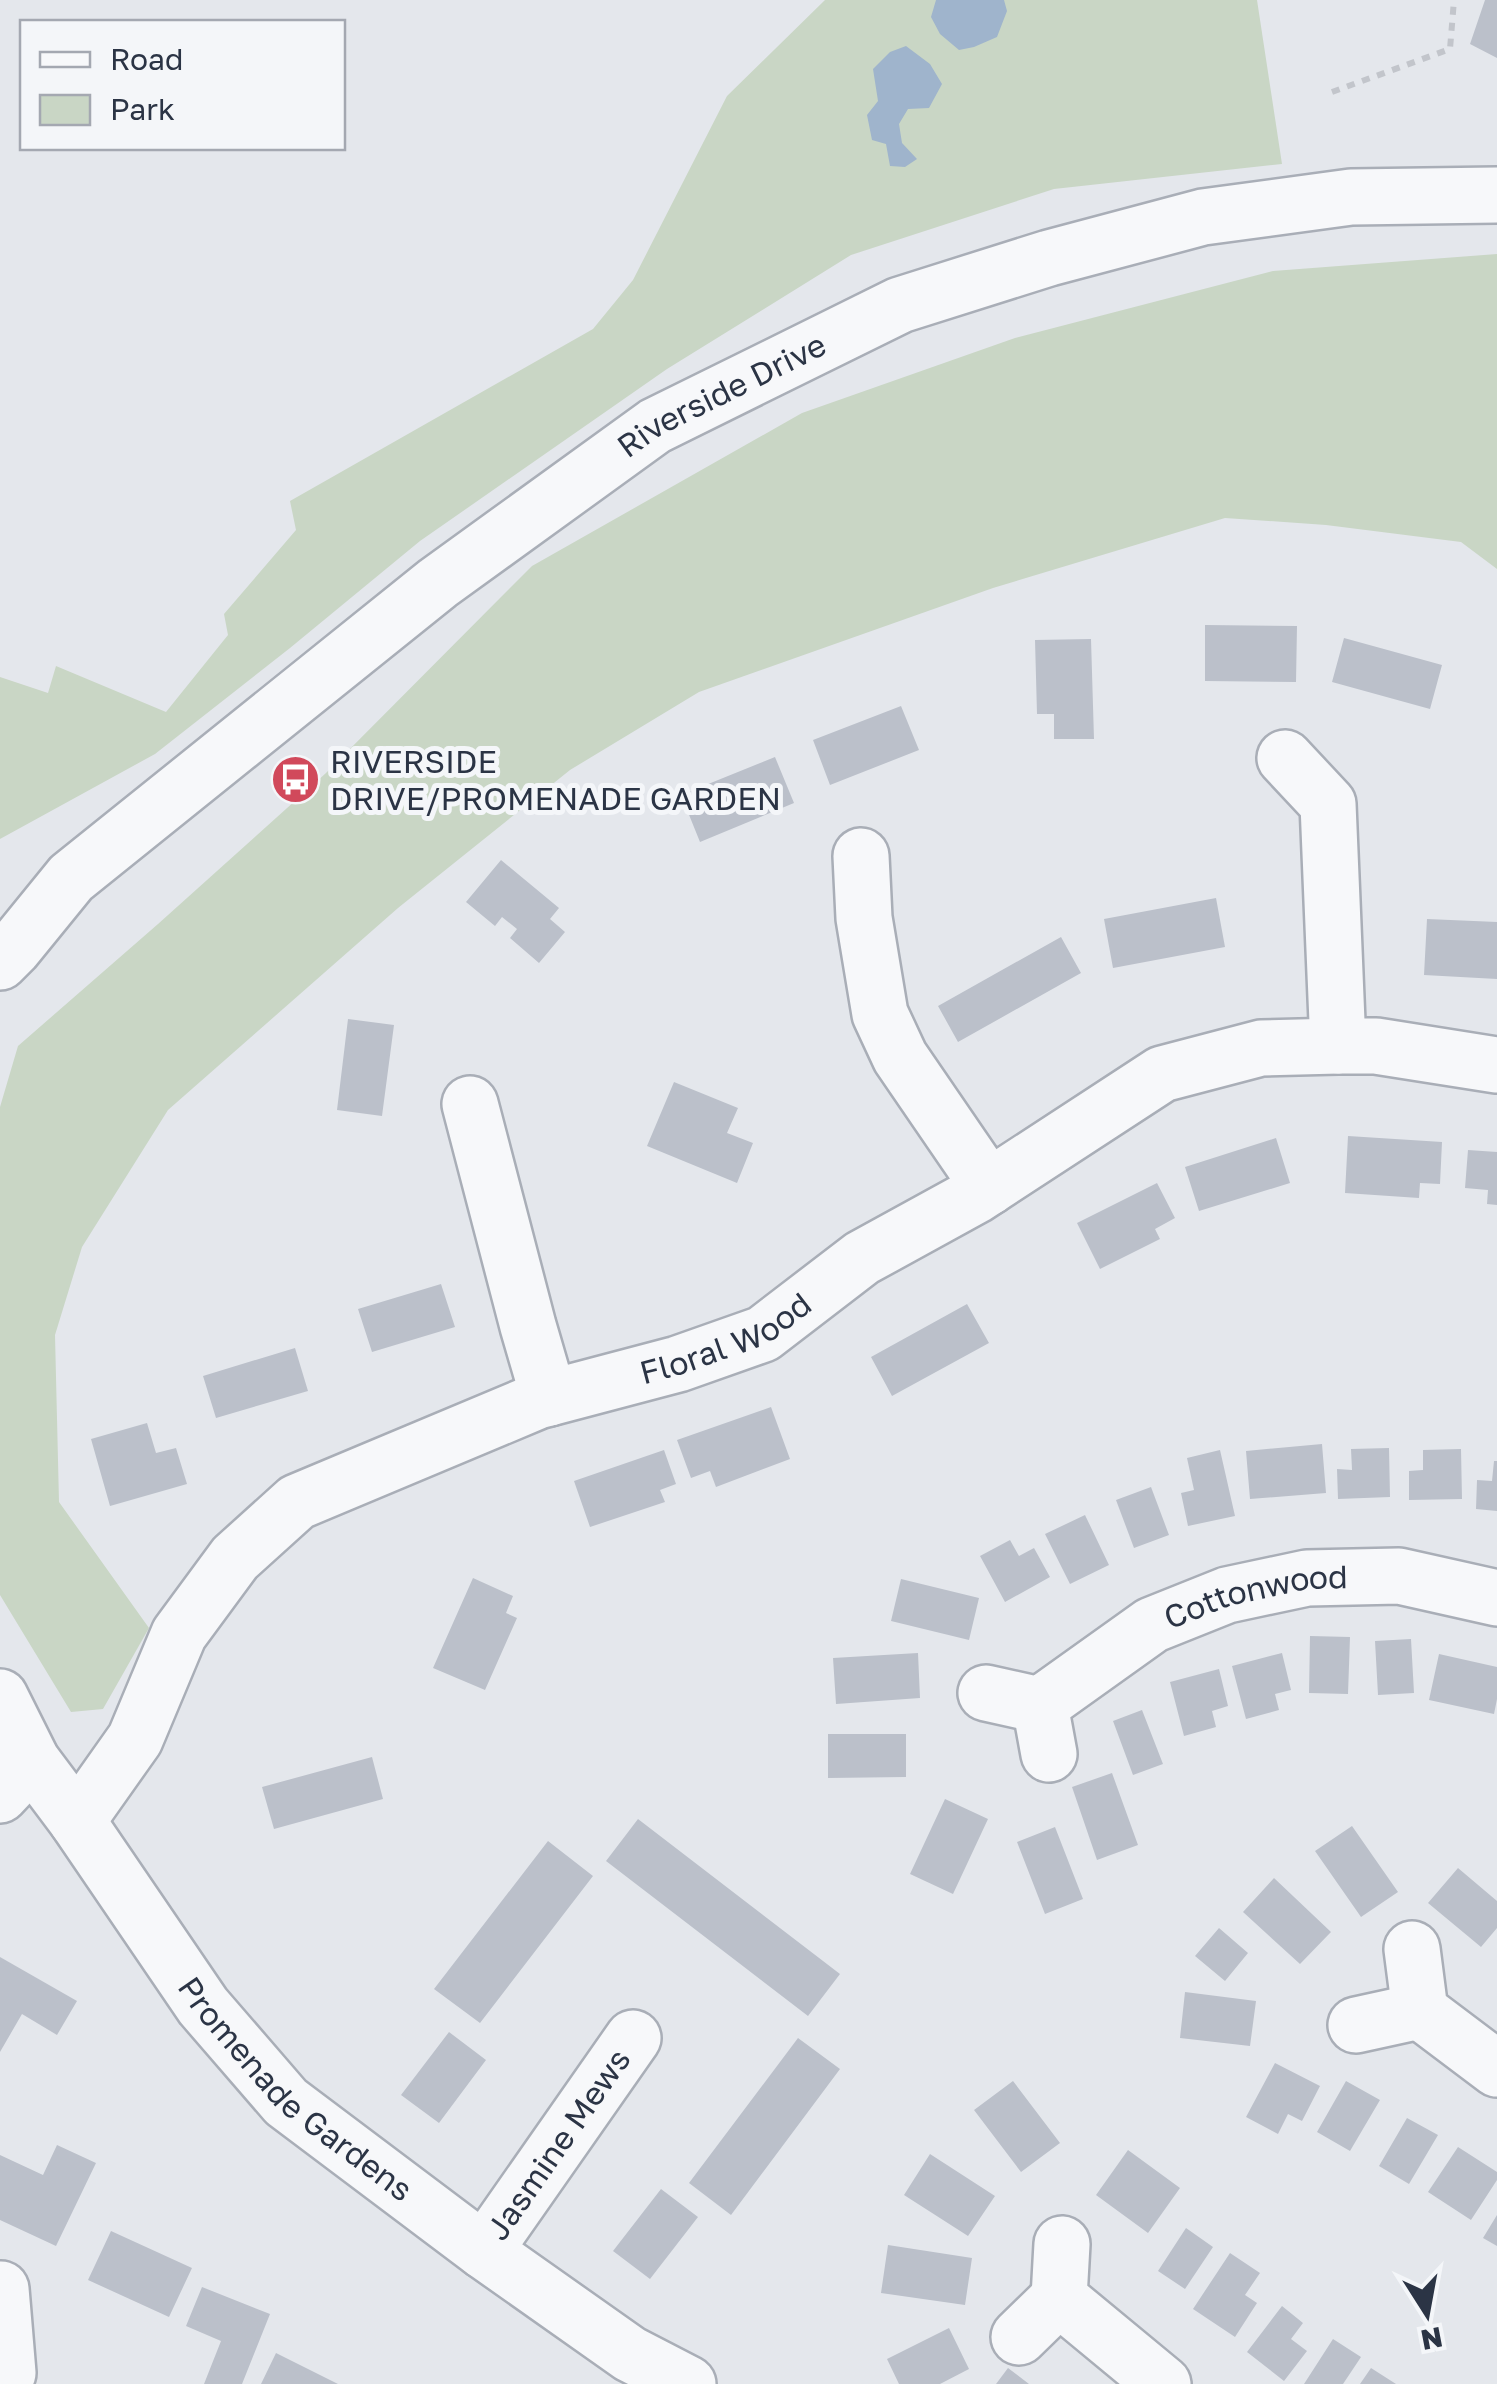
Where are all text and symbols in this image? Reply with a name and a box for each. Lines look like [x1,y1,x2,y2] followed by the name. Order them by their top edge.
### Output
[20,20,345,150] legend
[110,41,184,77] text: Road
[110,91,175,127] text: Park
[610,325,832,465] street label: Riverside Drive
[330,742,781,817] place label: RIVERSIDE DRIVE/PROMENADE GARDEN
[269,754,321,806] bus stop icon: RIVERSIDE DRIVE/PROMENADE GARDEN
[636,1284,818,1391] street label: Floral Wood
[1158,1557,1348,1636] street label: Cottonwood
[171,1969,420,2209] street label: Promenade Gardens
[478,2041,638,2247] street label: Jasmine Mews
[1377,2264,1477,2364] north arrow
[1418,2321,1445,2357] text: N

